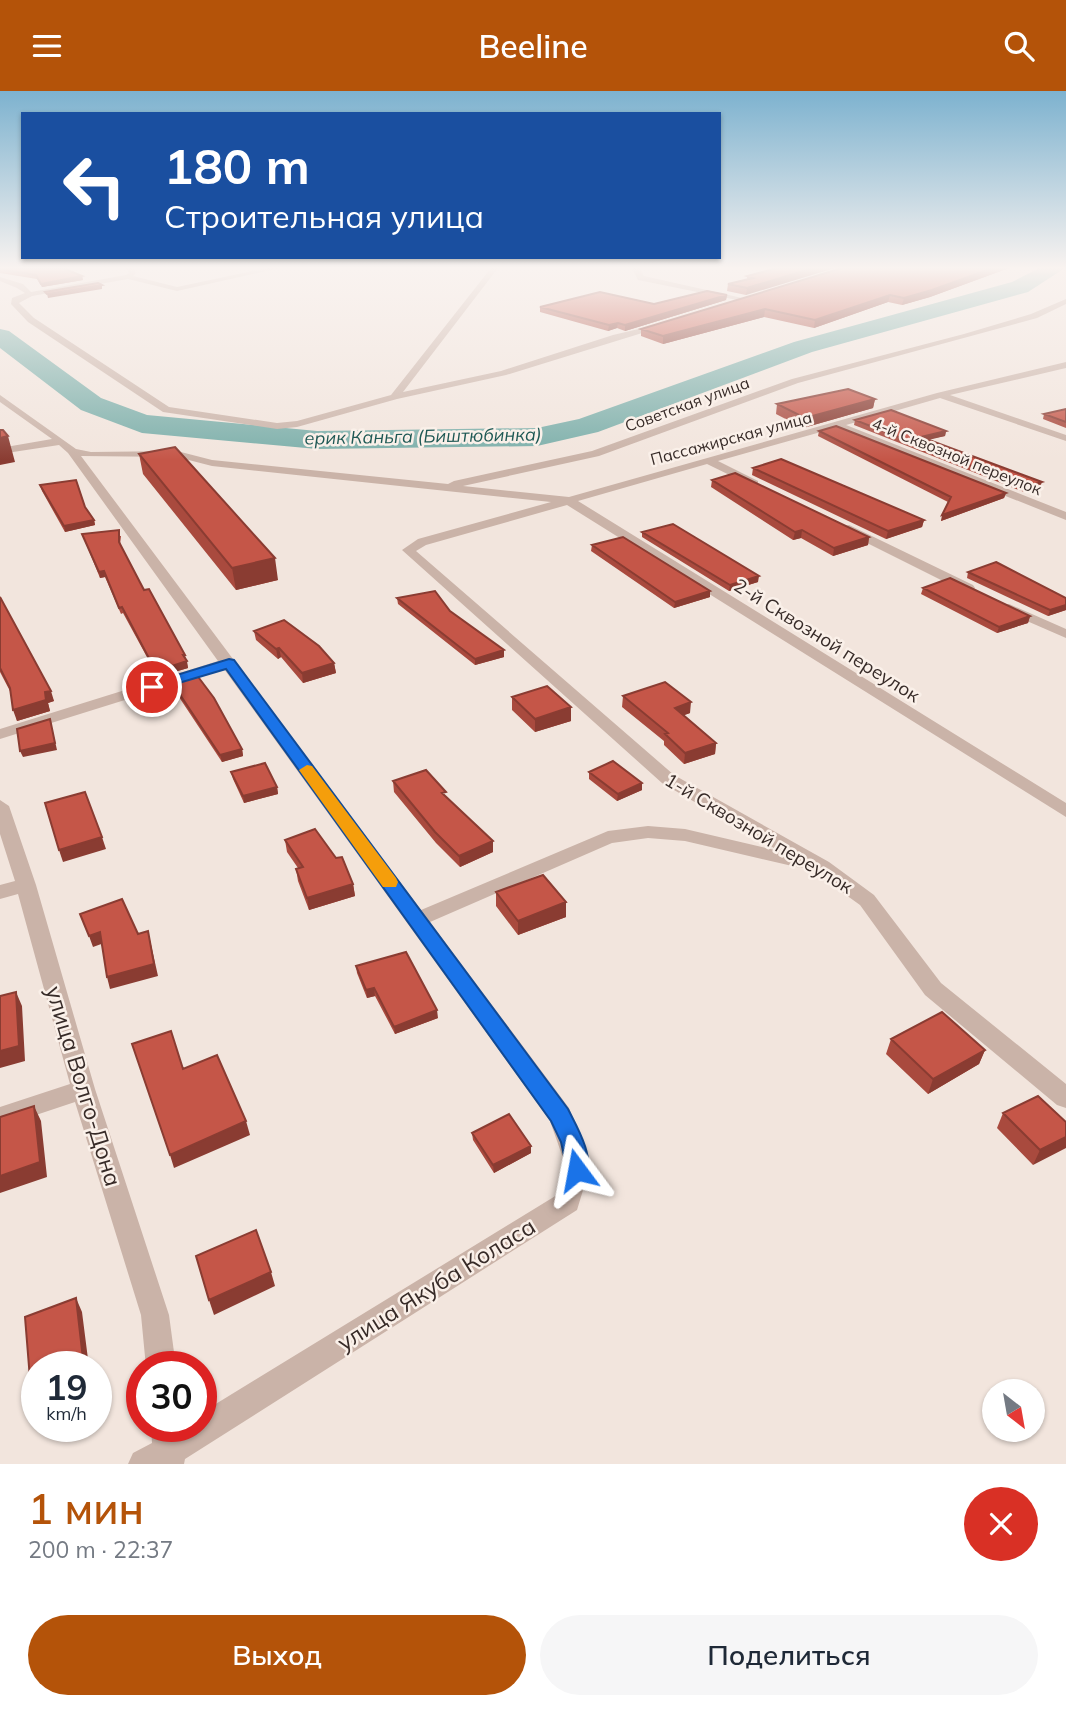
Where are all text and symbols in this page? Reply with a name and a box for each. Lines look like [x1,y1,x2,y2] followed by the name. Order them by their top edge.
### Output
[478,26,588,66] text: Beeline
[28,27,66,65] icon: menu
[1000,27,1038,65] icon: search
[164,135,310,196] text: 180 m
[49,140,140,231] icon: left
[164,196,484,236] text: Строительная улица
[622,372,752,436] street label: Советская улица
[648,407,814,469] street label: Пассажирская улица
[869,413,1045,499] street label: 4-й Сквозной переулок
[304,422,542,450] water label: ерик Каньга (Биштюбинка)
[730,573,925,708] street label: 2-й Сквозной переулок
[122,657,182,717] pin
[133,668,171,706] icon: arrive
[661,767,858,899] street label: 1-й Сквозной переулок
[40,982,128,1190] street label: улица Волго-Дона
[540,1133,614,1207] position arrow
[331,1211,541,1357] street label: улица Якуба Коласа
[126,1351,217,1442] speed limit sign: 30
[45,1365,88,1409] text: 19
[982,1379,1045,1442] north arrow
[982,1379,1045,1442] map controls
[46,1402,87,1425] text: km/h
[28,1482,144,1535] text: 1 мин
[964,1487,1038,1561] button: close
[28,1535,173,1564] text: 200 m · 22:37
[28,1615,526,1695] button: Выход
[540,1615,1038,1695] button: Поделиться

